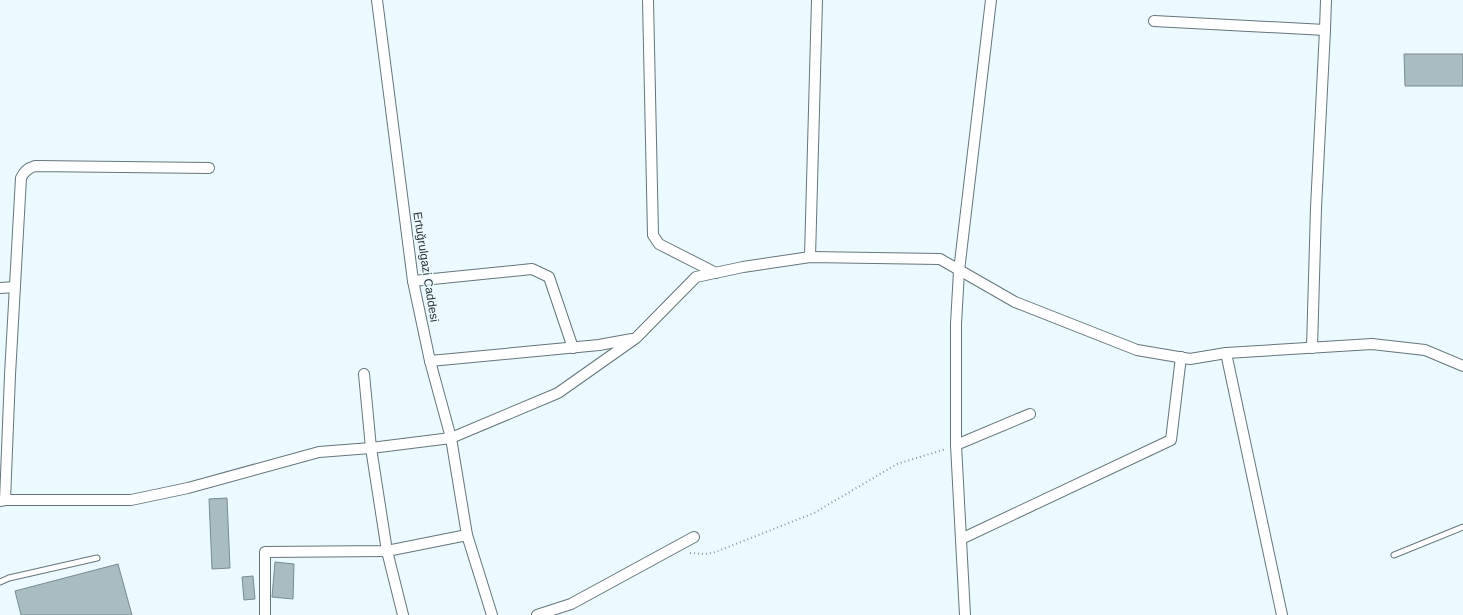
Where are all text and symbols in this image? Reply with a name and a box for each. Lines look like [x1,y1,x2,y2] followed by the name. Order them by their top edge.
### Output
[410,211,442,323] street label: Ertuğrulgazi Caddesi

